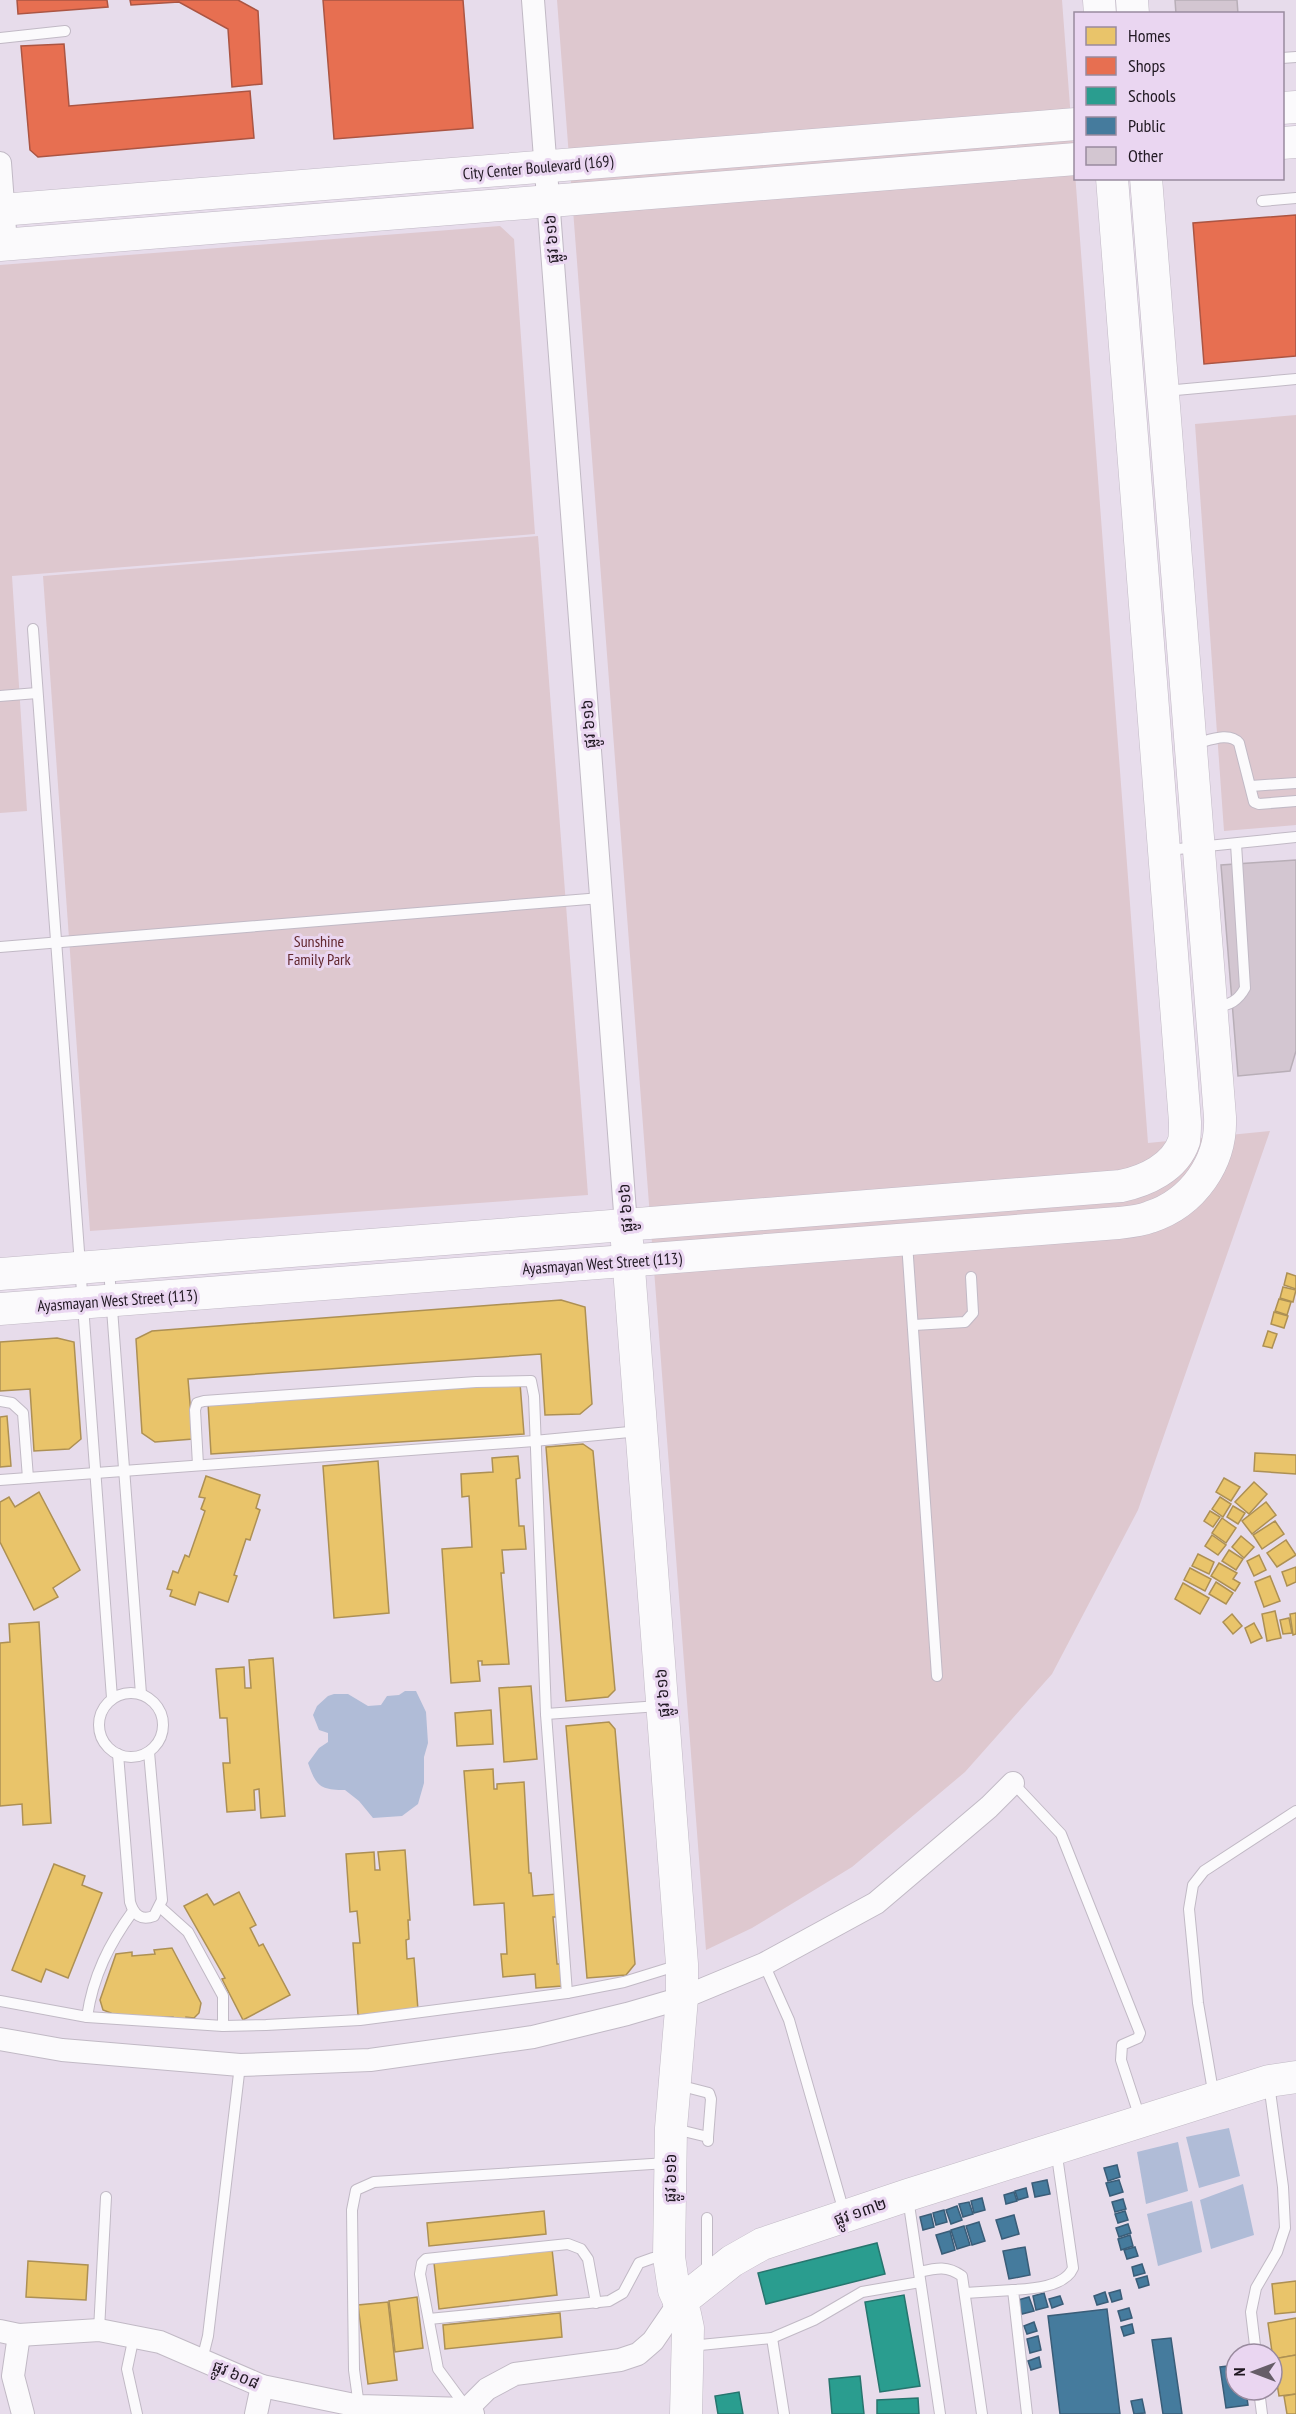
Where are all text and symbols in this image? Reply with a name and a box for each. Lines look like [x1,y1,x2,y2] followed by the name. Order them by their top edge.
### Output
[1074,12,1284,180] legend
[1128,24,1171,47] text: Homes
[1128,54,1165,77] text: Shops
[1128,84,1176,107] text: Schools
[1128,114,1166,137] text: Public
[1128,144,1163,167] text: Other
[462,150,614,184] street label: City Center Boulevard (169)
[539,213,567,264] street label: ផ្លូវ ៦១៦
[576,698,604,749] street label: ផ្លូវ ៦១៦
[287,931,351,969] park label: Sunshine Family Park
[613,1182,641,1233] street label: ផ្លូវ ៦១៦
[522,1247,683,1279] street label: Ayasmayan West Street (113)
[37,1284,198,1316] street label: Ayasmayan West Street (113)
[650,1667,678,1718] street label: ផ្លូវ ៦១៦
[660,2153,685,2203] street label: ផ្លូវ ៦១៦
[831,2193,891,2234] street label: ផ្លូវ ១៣២
[1224,2342,1284,2402] north arrow
[208,2355,263,2397] street label: ផ្លូវ ៦០៨
[1229,2368,1249,2376] text: N

